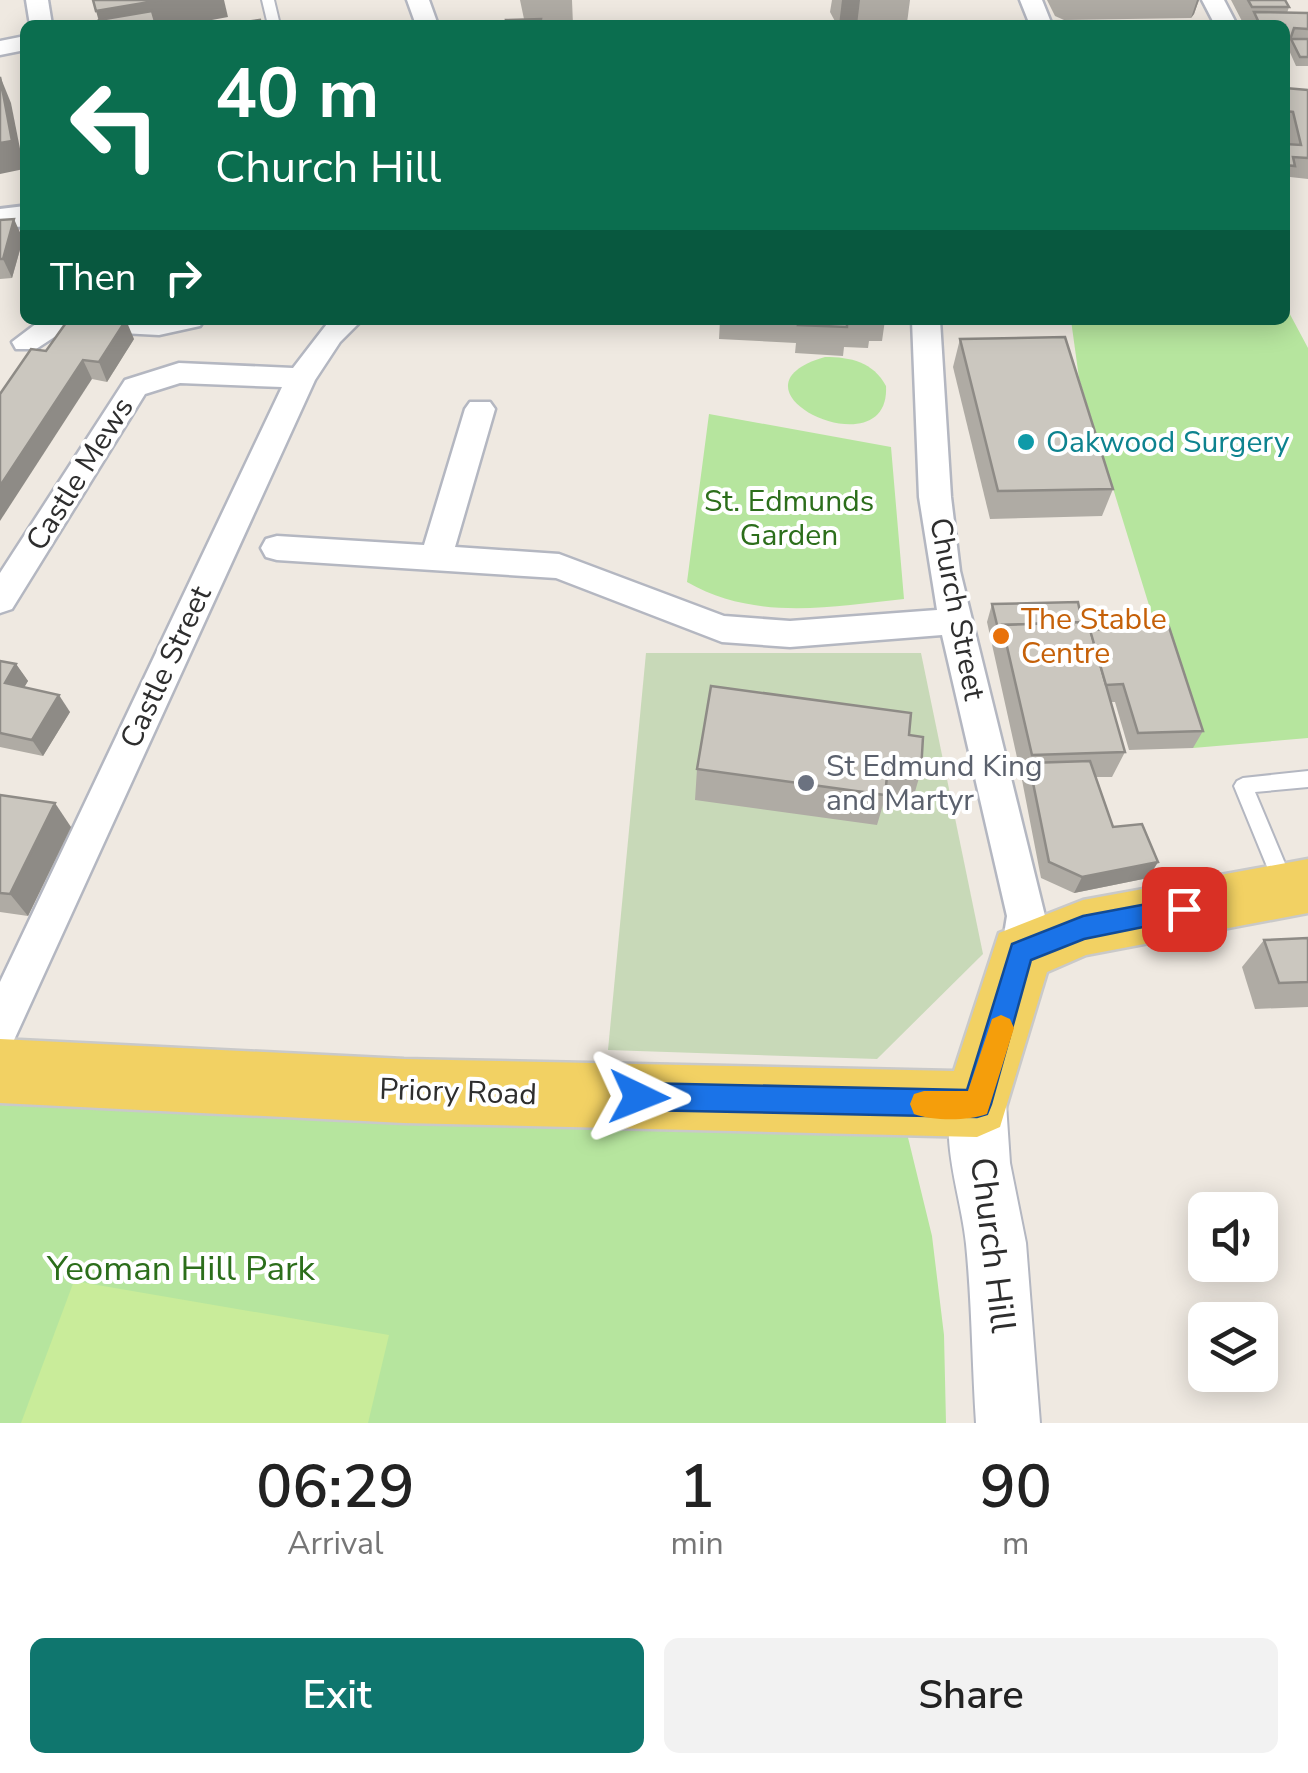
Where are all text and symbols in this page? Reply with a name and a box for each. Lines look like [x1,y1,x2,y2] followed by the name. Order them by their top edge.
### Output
[215,46,379,142] text: 40 m
[50,60,180,190] icon: left
[215,137,441,198] text: Church Hill
[156,250,211,305] icon: right
[50,252,136,303] text: Then
[17,390,143,558] street label: Castle Mews
[1046,422,1290,463] place label: Oakwood Surgery
[1015,431,1037,453] marker: Oakwood Surgery
[704,481,874,556] park label: St. Edmunds Garden
[919,514,995,704] street label: Church Street
[111,579,222,755] street label: Castle Street
[1021,599,1167,674] place label: The Stable Centre
[990,625,1012,647] marker: The Stable Centre
[826,746,1043,821] place label: St Edmund King and Martyr
[795,772,817,794] marker: St Edmund King and Martyr
[1142,867,1227,952] pin
[1157,882,1212,937] icon: arrive
[587,1045,691,1149] position arrow
[379,1069,537,1115] street label: Priory Road
[959,1155,1027,1336] street label: Church Hill
[1188,1192,1278,1392] map controls
[1188,1192,1278,1282] button: sound
[46,1245,315,1292] park label: Yeoman Hill Park
[1188,1302,1278,1392] button: layers
[256,1446,414,1528] text: 06:29
[679,1446,715,1528] text: 1
[980,1446,1052,1528] text: 90
[287,1522,383,1565] text: Arrival
[671,1522,724,1565] text: min
[1002,1522,1030,1565] text: m
[30,1638,644,1753] button: Exit
[664,1638,1278,1753] button: Share

